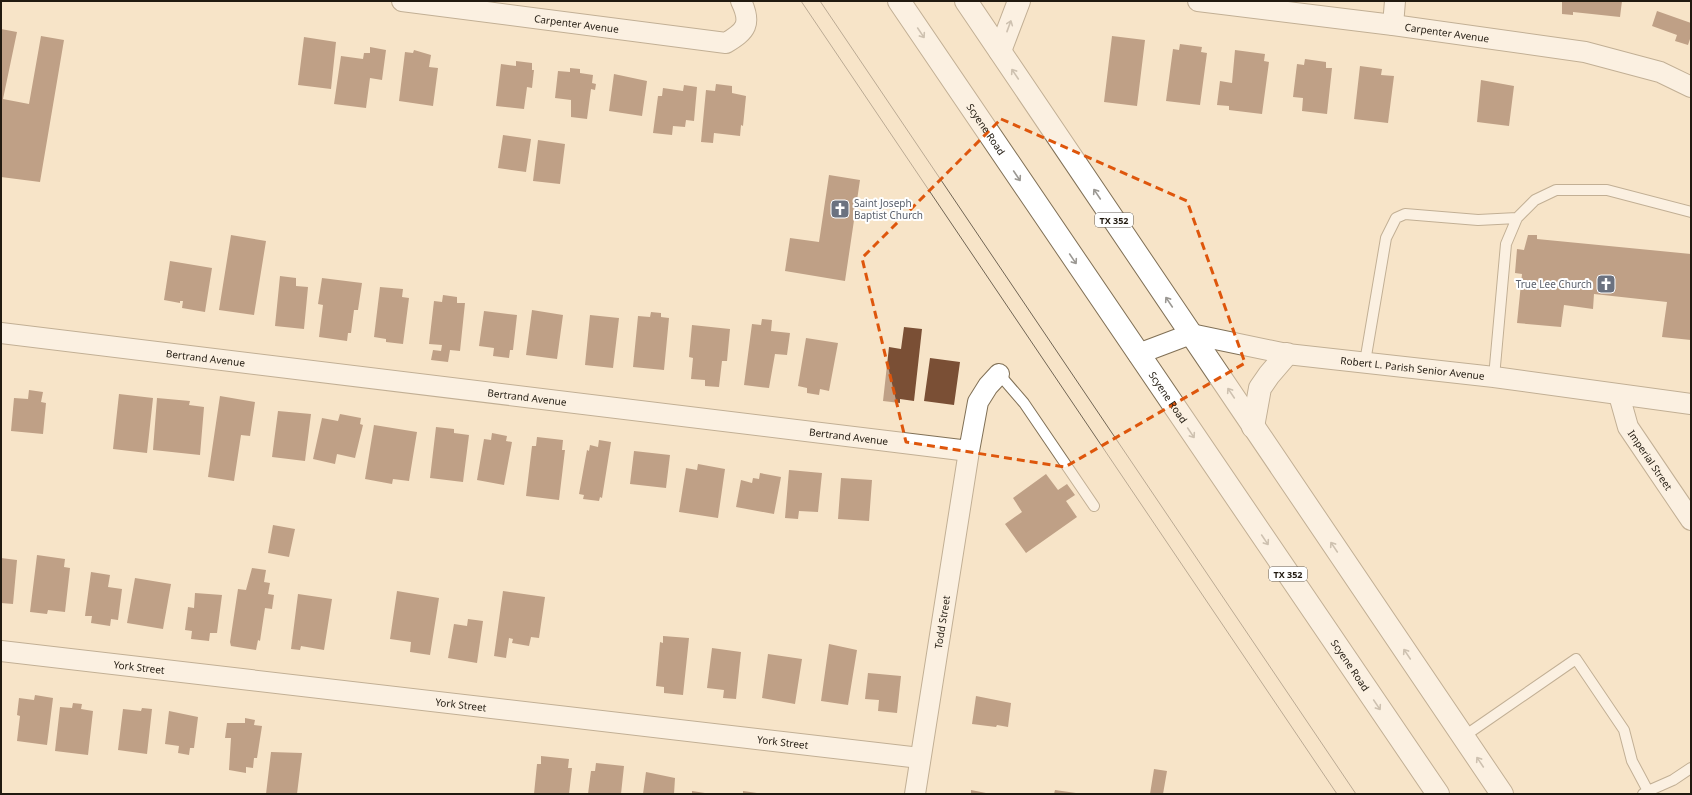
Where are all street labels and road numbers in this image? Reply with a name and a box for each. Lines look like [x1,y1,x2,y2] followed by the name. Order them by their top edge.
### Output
[533,11,620,36] street label: Carpenter Avenue
[1404,20,1491,46] street label: Carpenter Avenue
[964,101,1009,158] street label: Scyene Road
[1095,213,1133,227] road number: TX 352
[165,346,246,370] street label: Bertrand Avenue
[1340,353,1486,383] street label: Robert L. Parish Senior Avenue
[1146,369,1191,426] street label: Scyene Road
[487,385,568,409] street label: Bertrand Avenue
[808,425,889,448] street label: Bertrand Avenue
[1625,427,1676,493] street label: Imperial Street
[1269,567,1307,581] road number: TX 352
[931,594,953,650] street label: Todd Street
[1328,637,1373,694] street label: Scyene Road
[113,657,166,677] street label: York Street
[435,695,488,715] street label: York Street
[756,732,809,752] street label: York Street

